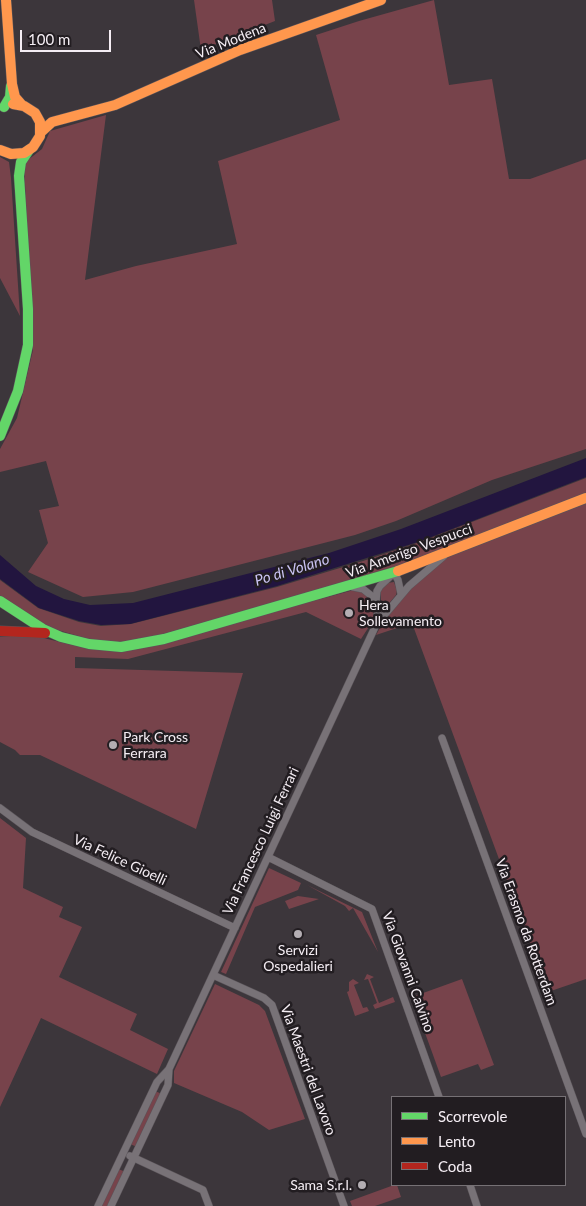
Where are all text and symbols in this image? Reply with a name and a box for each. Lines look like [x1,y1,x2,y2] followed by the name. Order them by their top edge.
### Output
[194,19,268,63] street label: Via Modena
[22,20,114,52] scale bar
[28,30,70,48] text: 100 m
[344,520,474,582] street label: Via Amerigo Vespucci
[252,550,332,590] water label: Po di Volano
[359,597,442,630] place label: Hera Sollevamento
[343,607,355,619] marker: Hera Sollevamento
[123,729,188,762] place label: Park Cross Ferrara
[107,739,119,751] marker: Park Cross Ferrara
[219,765,303,917] street label: Via Francesco Luigi Ferrari
[71,831,169,889] street label: Via Felice Gioelli
[492,856,560,1008] street label: Via Erasmo da Rotterdam
[378,909,438,1035] street label: Via Giovanni Calvino
[292,928,304,940] marker: Servizi Ospedalieri
[263,942,333,974] place label: Servizi Ospedalieri
[277,1003,339,1137] street label: Via Maestri del Lavoro
[391,1096,566,1186] legend
[438,1107,508,1125] text: Scorrevole
[438,1132,475,1150] text: Lento
[438,1157,472,1175] text: Coda
[290,1177,352,1193] place label: Sama S.r.l.
[356,1179,368,1191] marker: Sama S.r.l.

